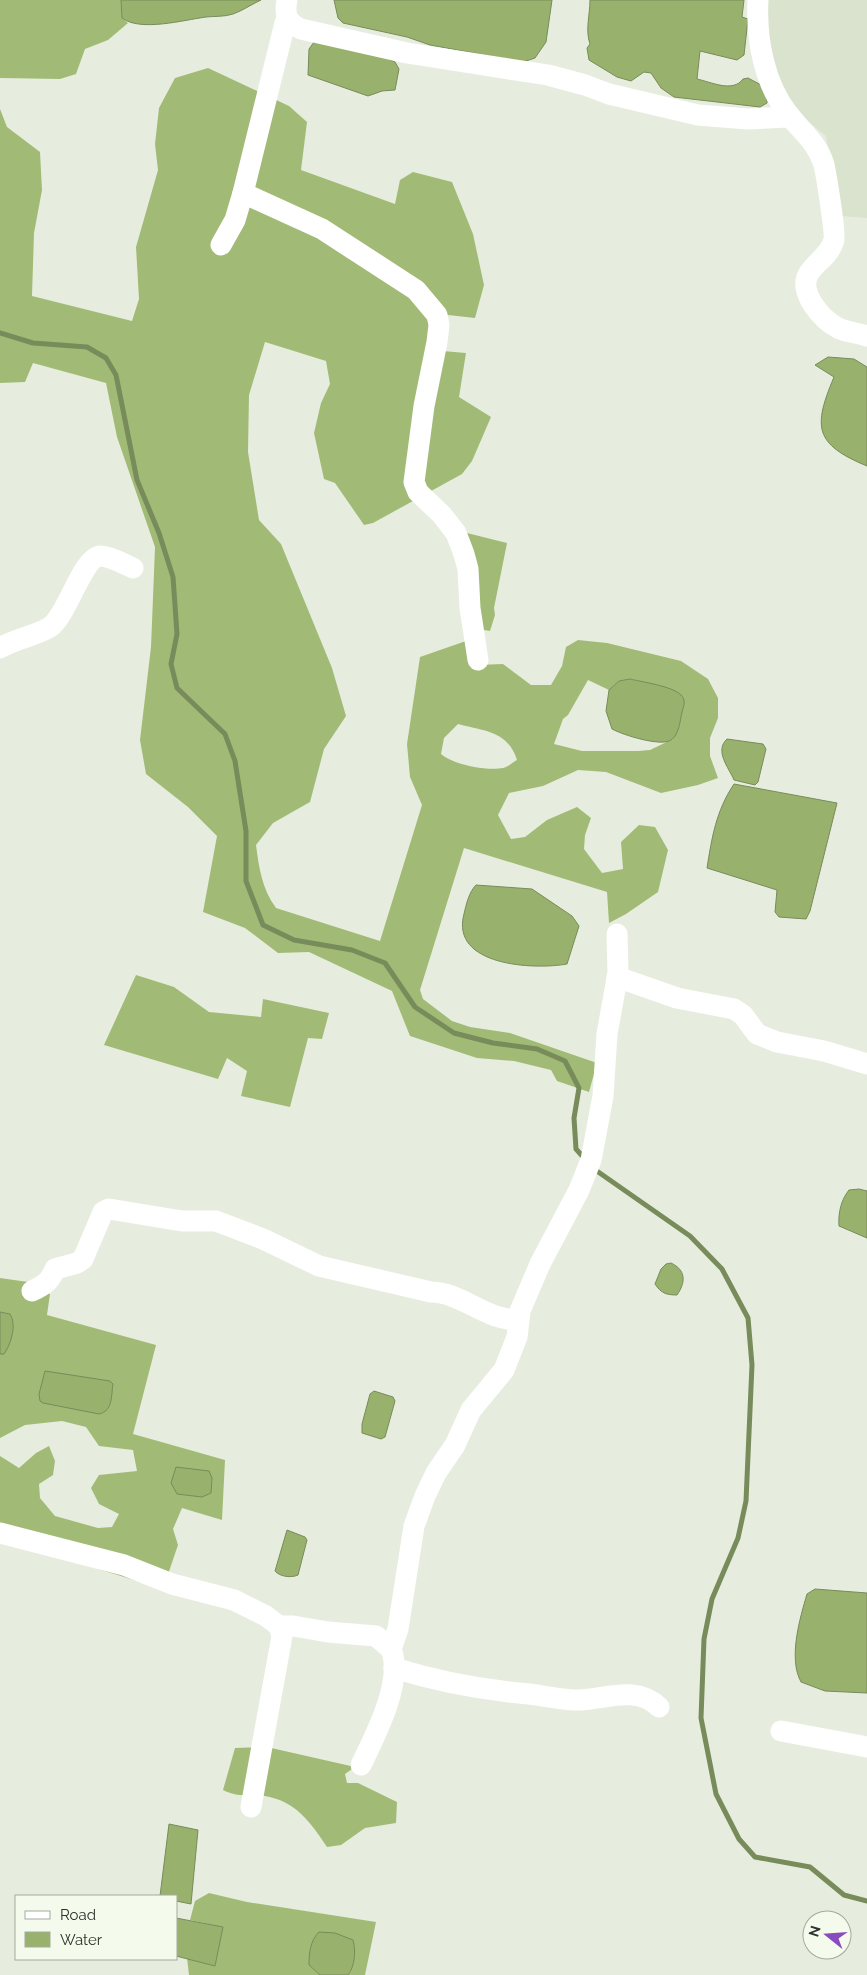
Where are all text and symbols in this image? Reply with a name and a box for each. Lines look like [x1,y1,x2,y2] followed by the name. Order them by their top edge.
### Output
[15,1895,178,1960] legend
[60,1906,96,1924] text: Road
[802,1910,852,1960] north arrow
[805,1924,824,1939] text: N
[60,1931,103,1949] text: Water

